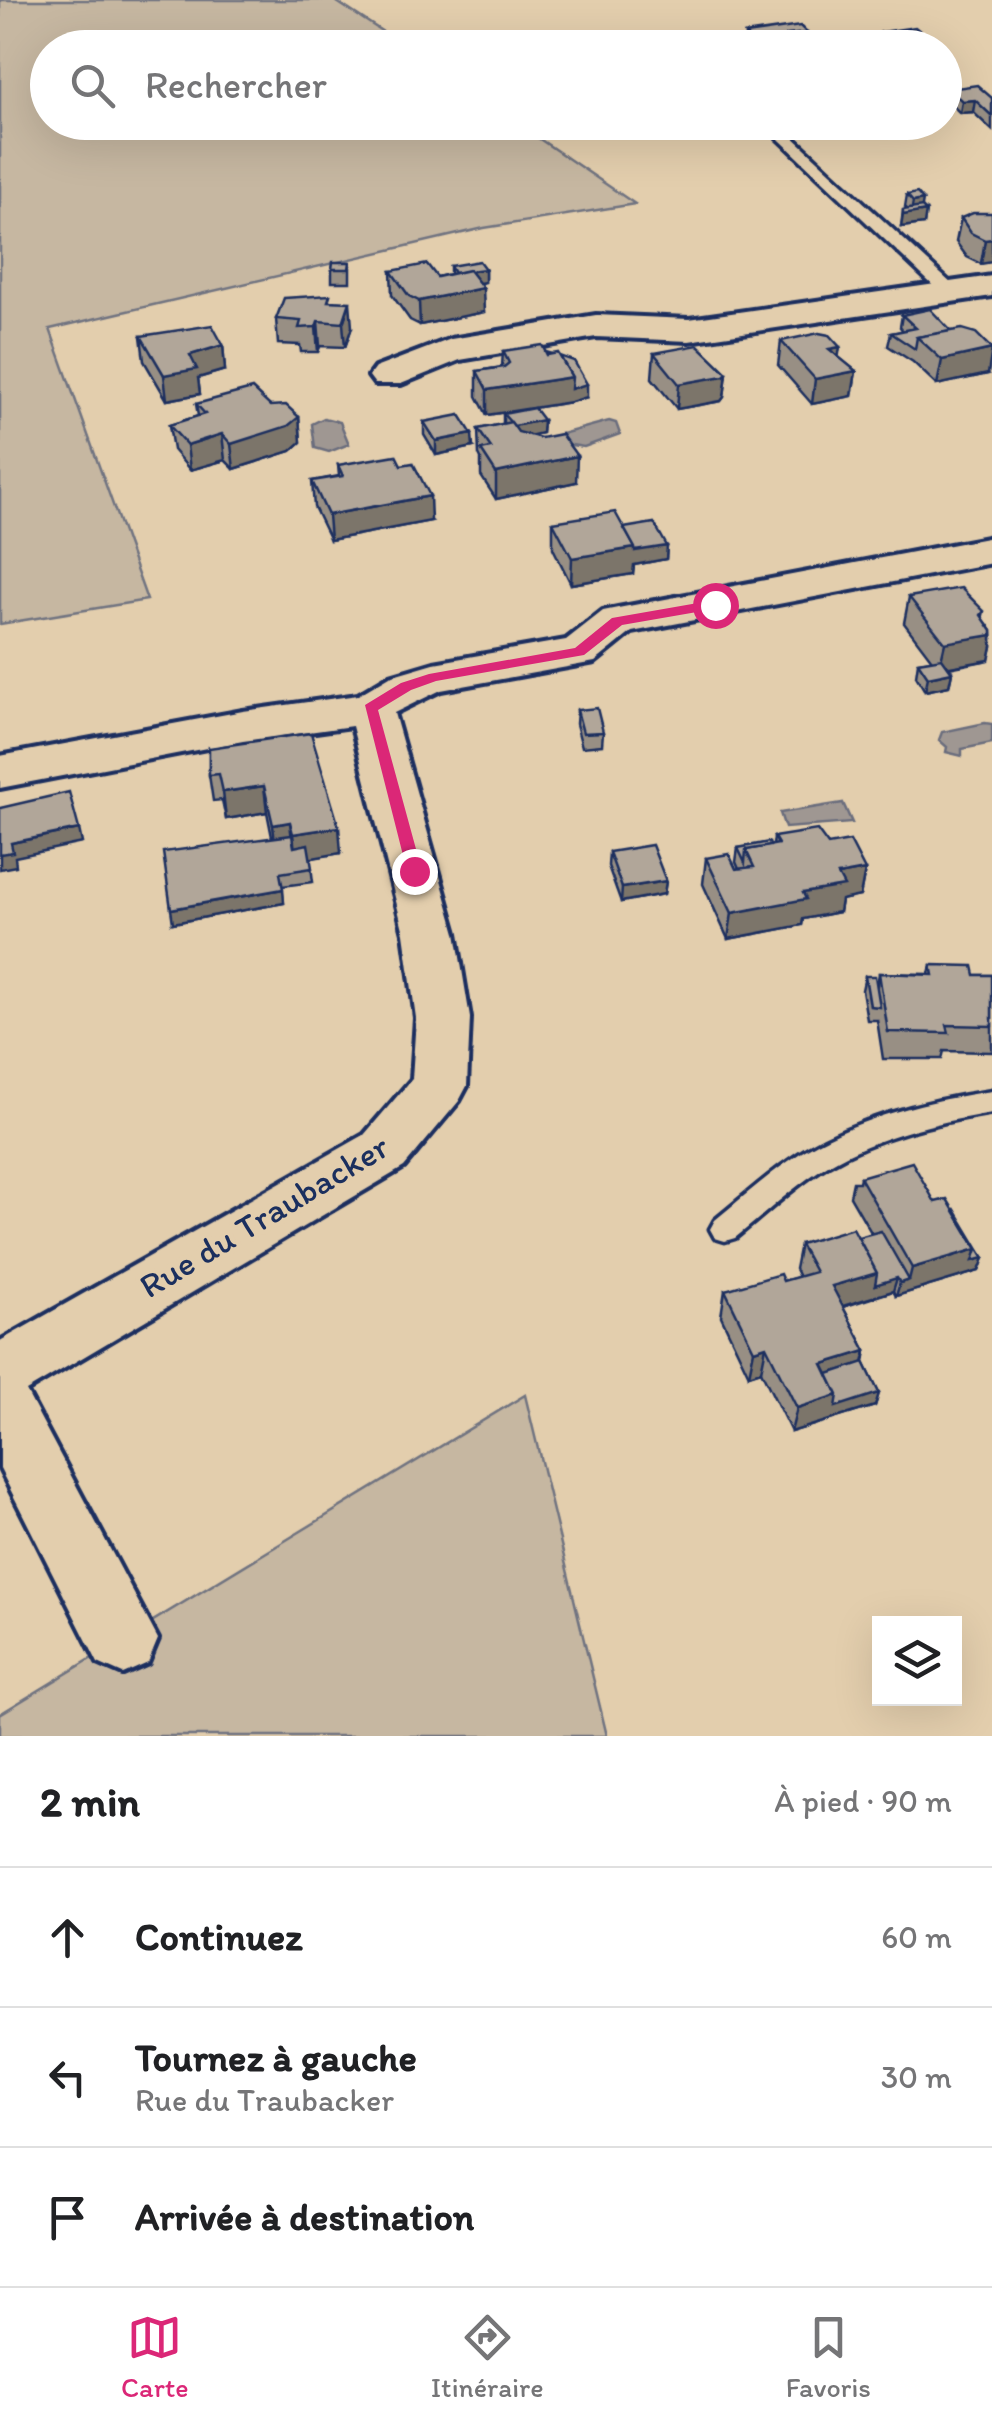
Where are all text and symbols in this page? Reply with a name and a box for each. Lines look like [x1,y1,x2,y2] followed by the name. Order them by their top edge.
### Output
[30,30,962,140] search box
[65,58,120,113] icon: search
[145,62,327,108] text: Rechercher
[693,583,739,629] route start
[392,849,438,895] route end
[132,1125,396,1307] street label: Rue du Traubacker
[872,1616,962,1706] map controls
[872,1616,962,1706] button: layers
[40,1776,140,1827] text: 2 min
[774,1782,952,1820] text: À pied · 90 m
[40,1910,95,1965] icon: ahead
[135,1914,303,1960] text: Continuez
[881,1918,952,1956] text: 60 m
[135,2035,417,2081] text: Tournez à gauche
[40,2050,95,2105] icon: left
[881,2058,952,2096] text: 30 m
[135,2081,394,2119] text: Rue du Traubacker
[40,2190,95,2245] icon: arrive
[135,2194,474,2240] text: Arrivée à destination
[121,2310,189,2404] tab: Carte
[431,2310,544,2404] tab: Itinéraire
[786,2310,871,2404] tab: Favoris

